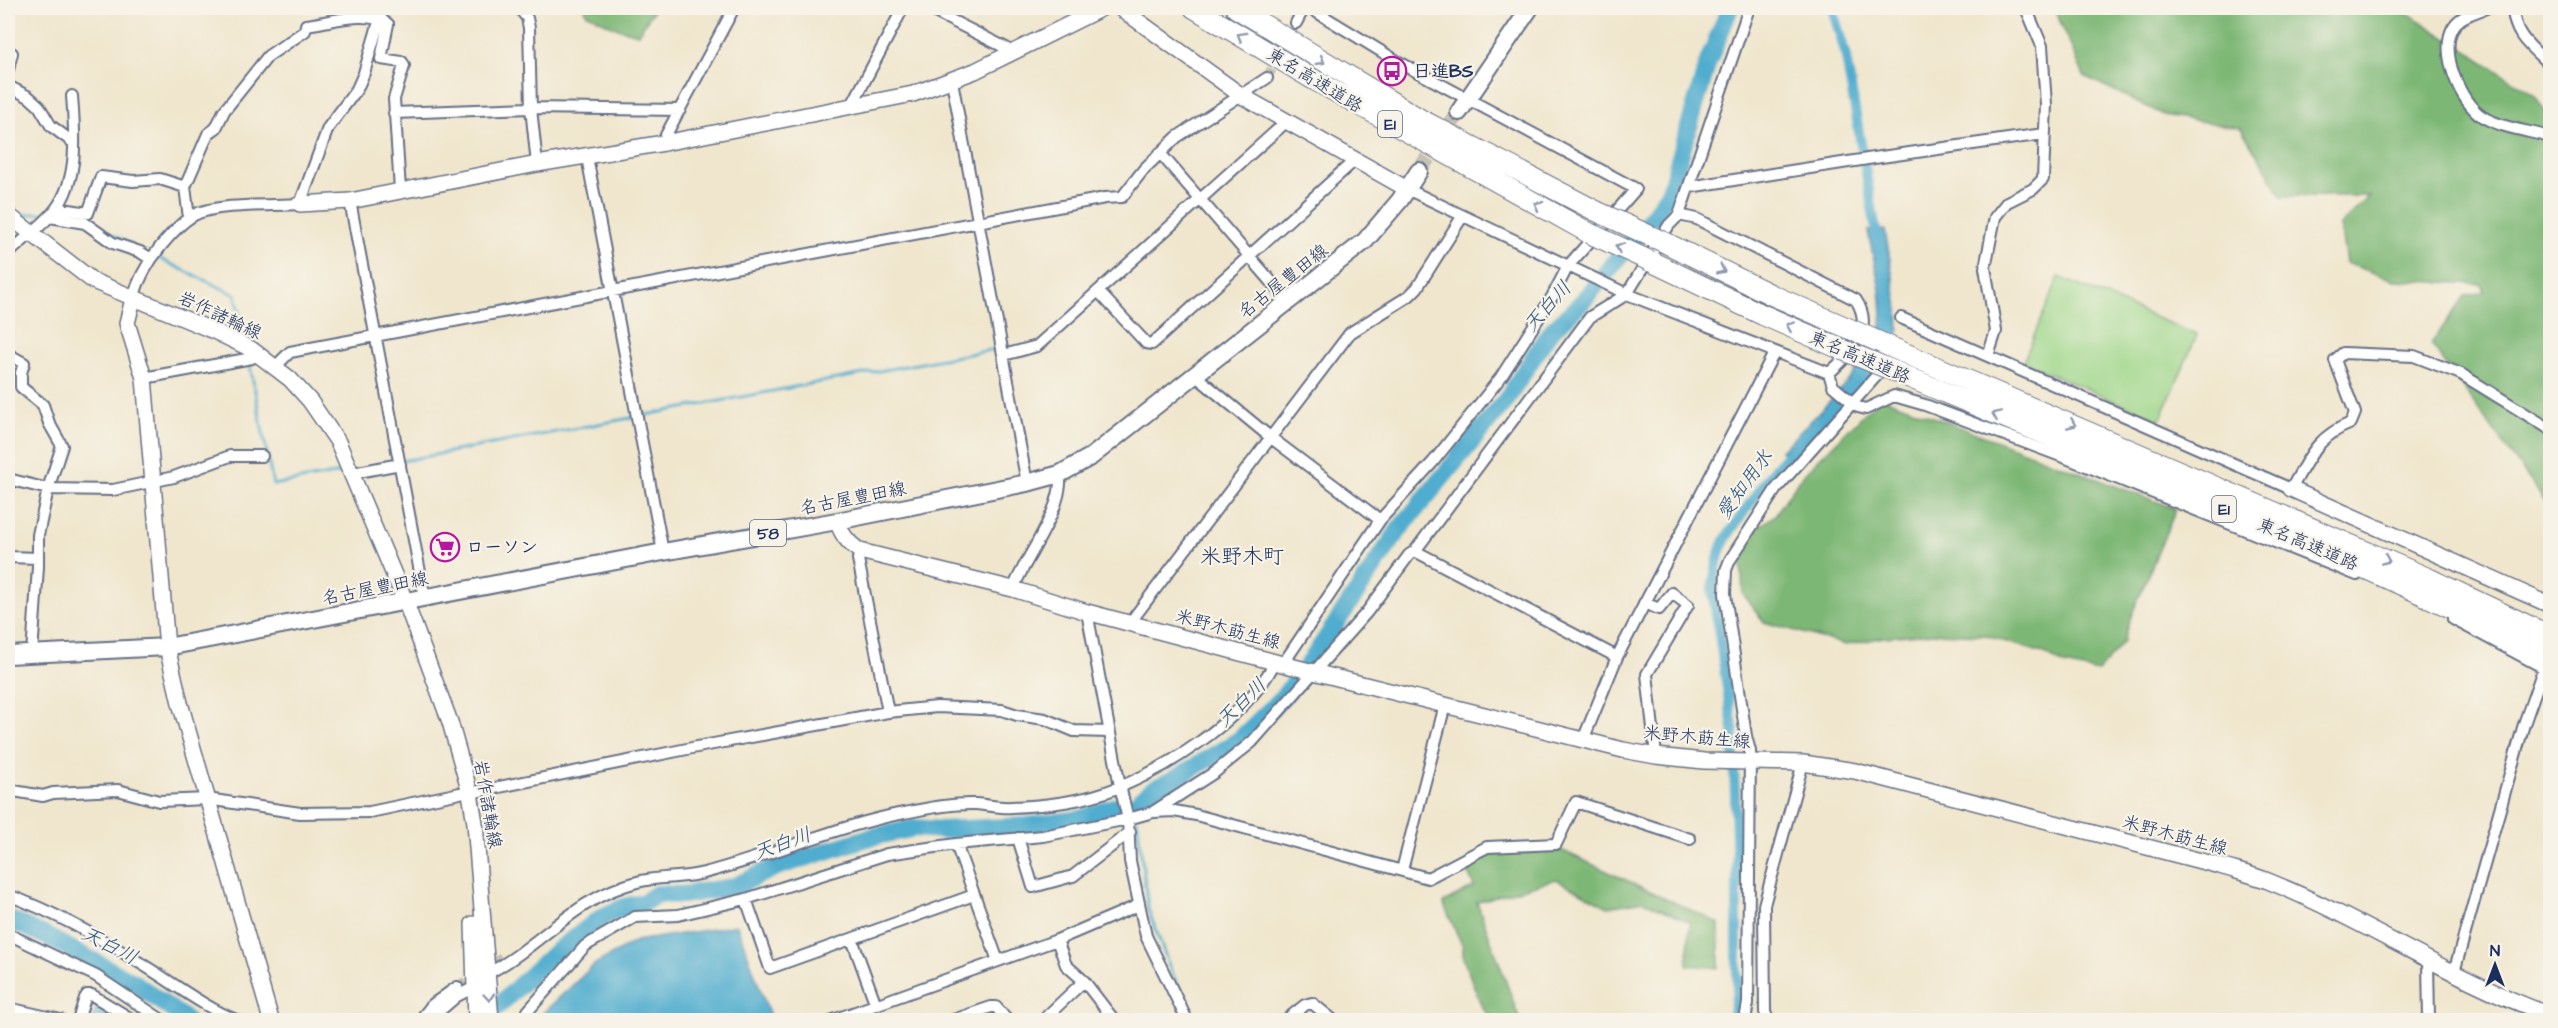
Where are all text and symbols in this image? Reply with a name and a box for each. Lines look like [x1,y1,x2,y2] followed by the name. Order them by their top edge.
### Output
[1237,31,1247,43] one-way arrow
[1262,42,1367,119] street label: 東名高速道路
[1315,53,1325,65] one-way arrow
[1376,55,1408,87] bus stop icon: 日進BS
[1413,59,1474,84] place label: 日進BS
[1378,111,1402,137] road number: E1
[1533,201,1544,212] one-way arrow
[1233,238,1334,324] street label: 名古屋豊田線
[1615,243,1626,255] one-way arrow
[1714,263,1725,274] one-way arrow
[1517,275,1578,338] water label: 天白川
[174,285,266,346] street label: 岩作諸輪線
[1785,322,1796,334] one-way arrow
[1805,325,1914,390] street label: 東名高速道路
[1991,410,2002,422] one-way arrow
[2066,417,2077,429] one-way arrow
[1710,444,1780,525] water label: 愛知用水
[798,476,908,521] street label: 名古屋豊田線
[2212,496,2236,522] road number: E1
[2253,512,2362,577] street label: 東名高速道路
[750,520,786,546] road number: 58
[429,531,461,563] supermarket icon: ローソン
[466,535,538,560] place label: ローソン
[1200,542,1284,571] district label: 米野木町
[2380,553,2391,565] one-way arrow
[320,566,430,611] street label: 名古屋豊田線
[1172,603,1283,656] street label: 米野木莇生線
[1210,672,1273,734] water label: 天白川
[1642,720,1752,755] street label: 米野木莇生線
[467,758,508,851] street label: 岩作諸輪線
[2119,809,2230,862] street label: 米野木莇生線
[749,821,815,867] water label: 天白川
[76,920,143,972] water label: 天白川
[2465,935,2525,995] north arrow
[2490,940,2500,962] text: N
[482,993,495,1002] one-way arrow

